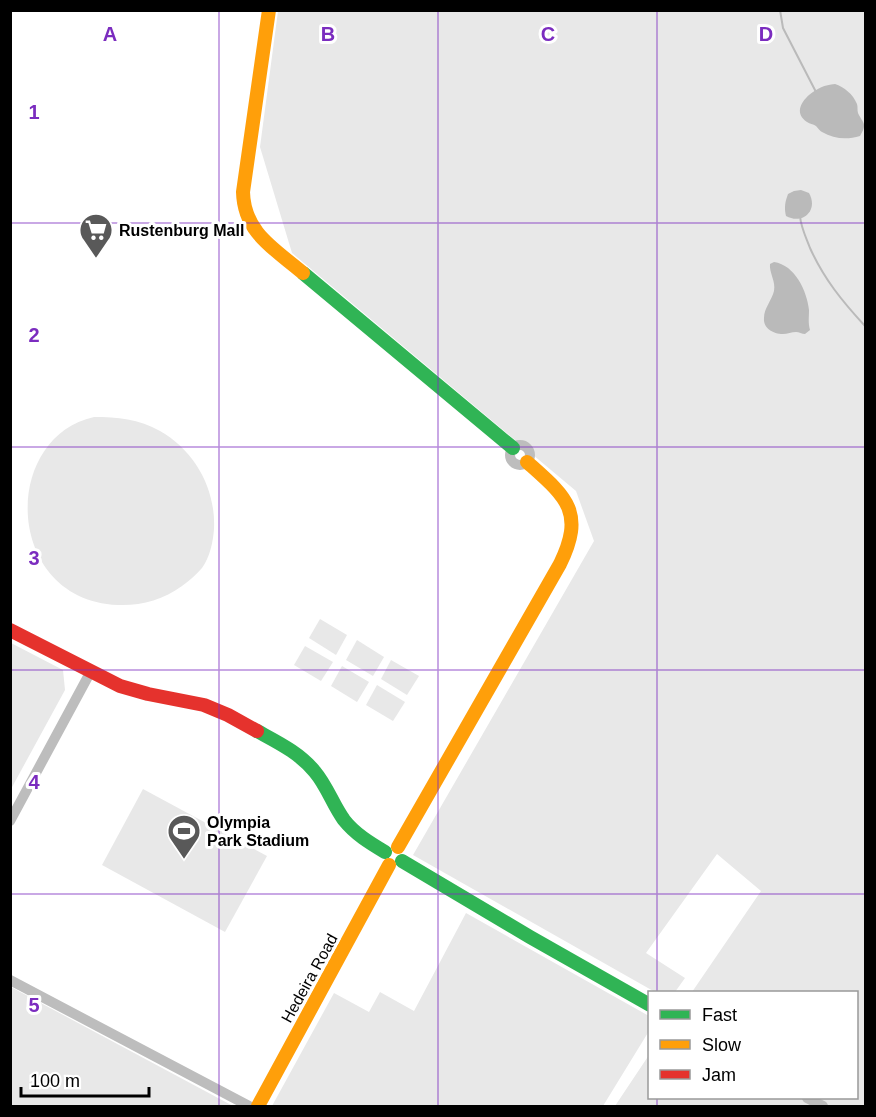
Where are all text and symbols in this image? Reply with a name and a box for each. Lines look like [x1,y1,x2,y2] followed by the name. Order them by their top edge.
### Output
[103,23,117,45] text: A
[321,23,335,45] text: B
[541,23,555,45] text: C
[759,23,773,45] text: D
[28,101,40,123] text: 1
[78,212,114,259] supermarket icon: Rustenburg Mall
[119,222,244,239] place label: Rustenburg Mall
[28,324,40,346] text: 2
[28,547,40,569] text: 3
[28,771,40,793] text: 4
[166,813,202,860] sports icon: Olympia Park Stadium
[207,814,309,849] place label: Olympia Park Stadium
[278,931,341,1026] street label: Hedeira Road
[648,991,858,1099] legend
[28,994,40,1016] text: 5
[702,1005,737,1025] text: Fast
[702,1035,742,1055] text: Slow
[21,1060,148,1098] scale bar
[702,1065,736,1085] text: Jam
[30,1071,80,1091] text: 100 m

